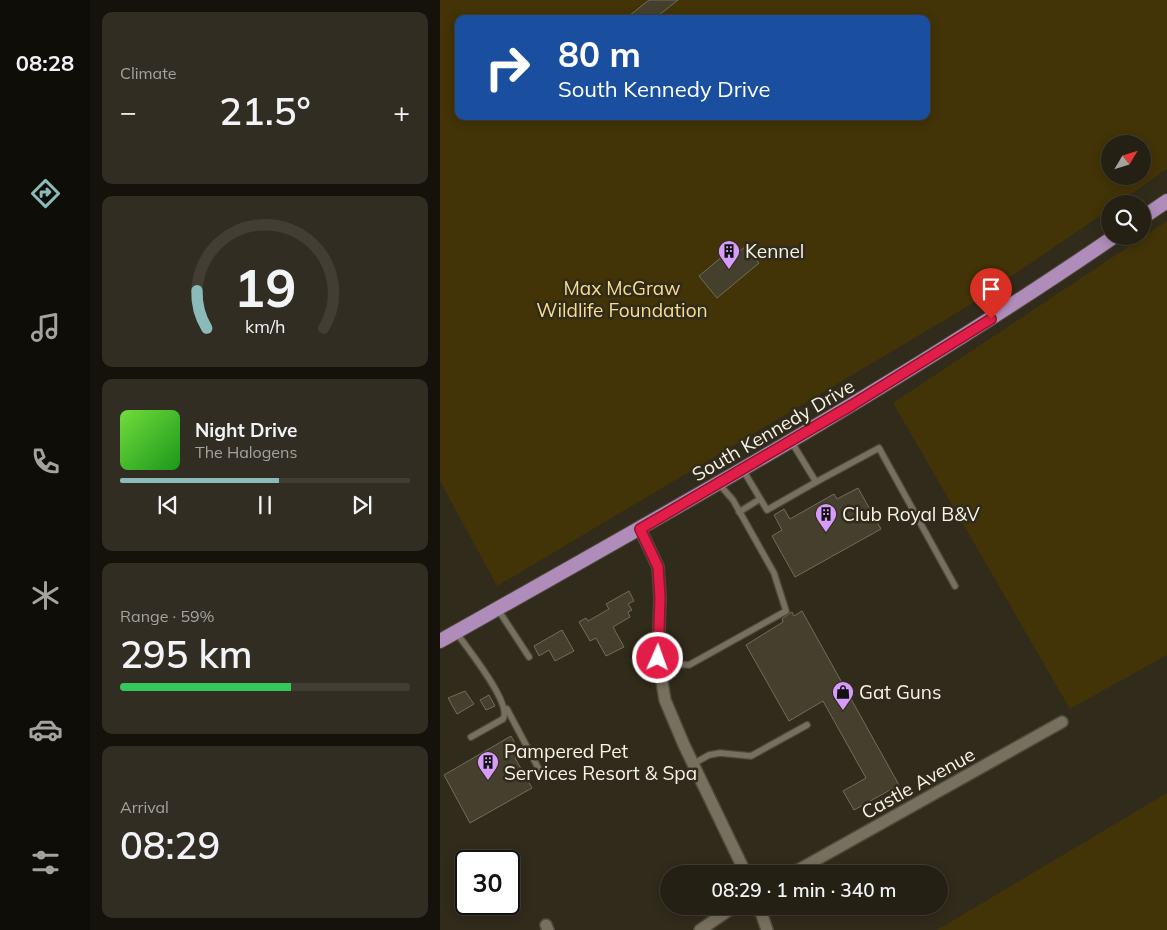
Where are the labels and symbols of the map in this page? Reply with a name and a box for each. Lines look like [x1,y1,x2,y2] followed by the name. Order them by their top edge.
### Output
[1101,135,1151,185] north arrow
[717,239,741,270] building icon: Kennel
[745,239,804,263] place label: Kennel
[970,268,1012,319] pin
[536,276,708,322] park label: Max McGraw Wildlife Foundation
[688,374,858,486] street label: South Kennedy Drive
[814,502,838,533] building icon: Club Royal B&V
[842,502,980,526] place label: Club Royal B&V
[631,631,683,683] position arrow
[831,680,855,711] shop icon: Gat Guns
[859,680,941,704] place label: Gat Guns
[504,739,697,785] place label: Pampered Pet Services Resort & Spa
[857,742,979,824] street label: Castle Avenue
[476,750,500,781] building icon: Pampered Pet Services Resort & Spa
[455,850,520,915] speed limit sign: 30

